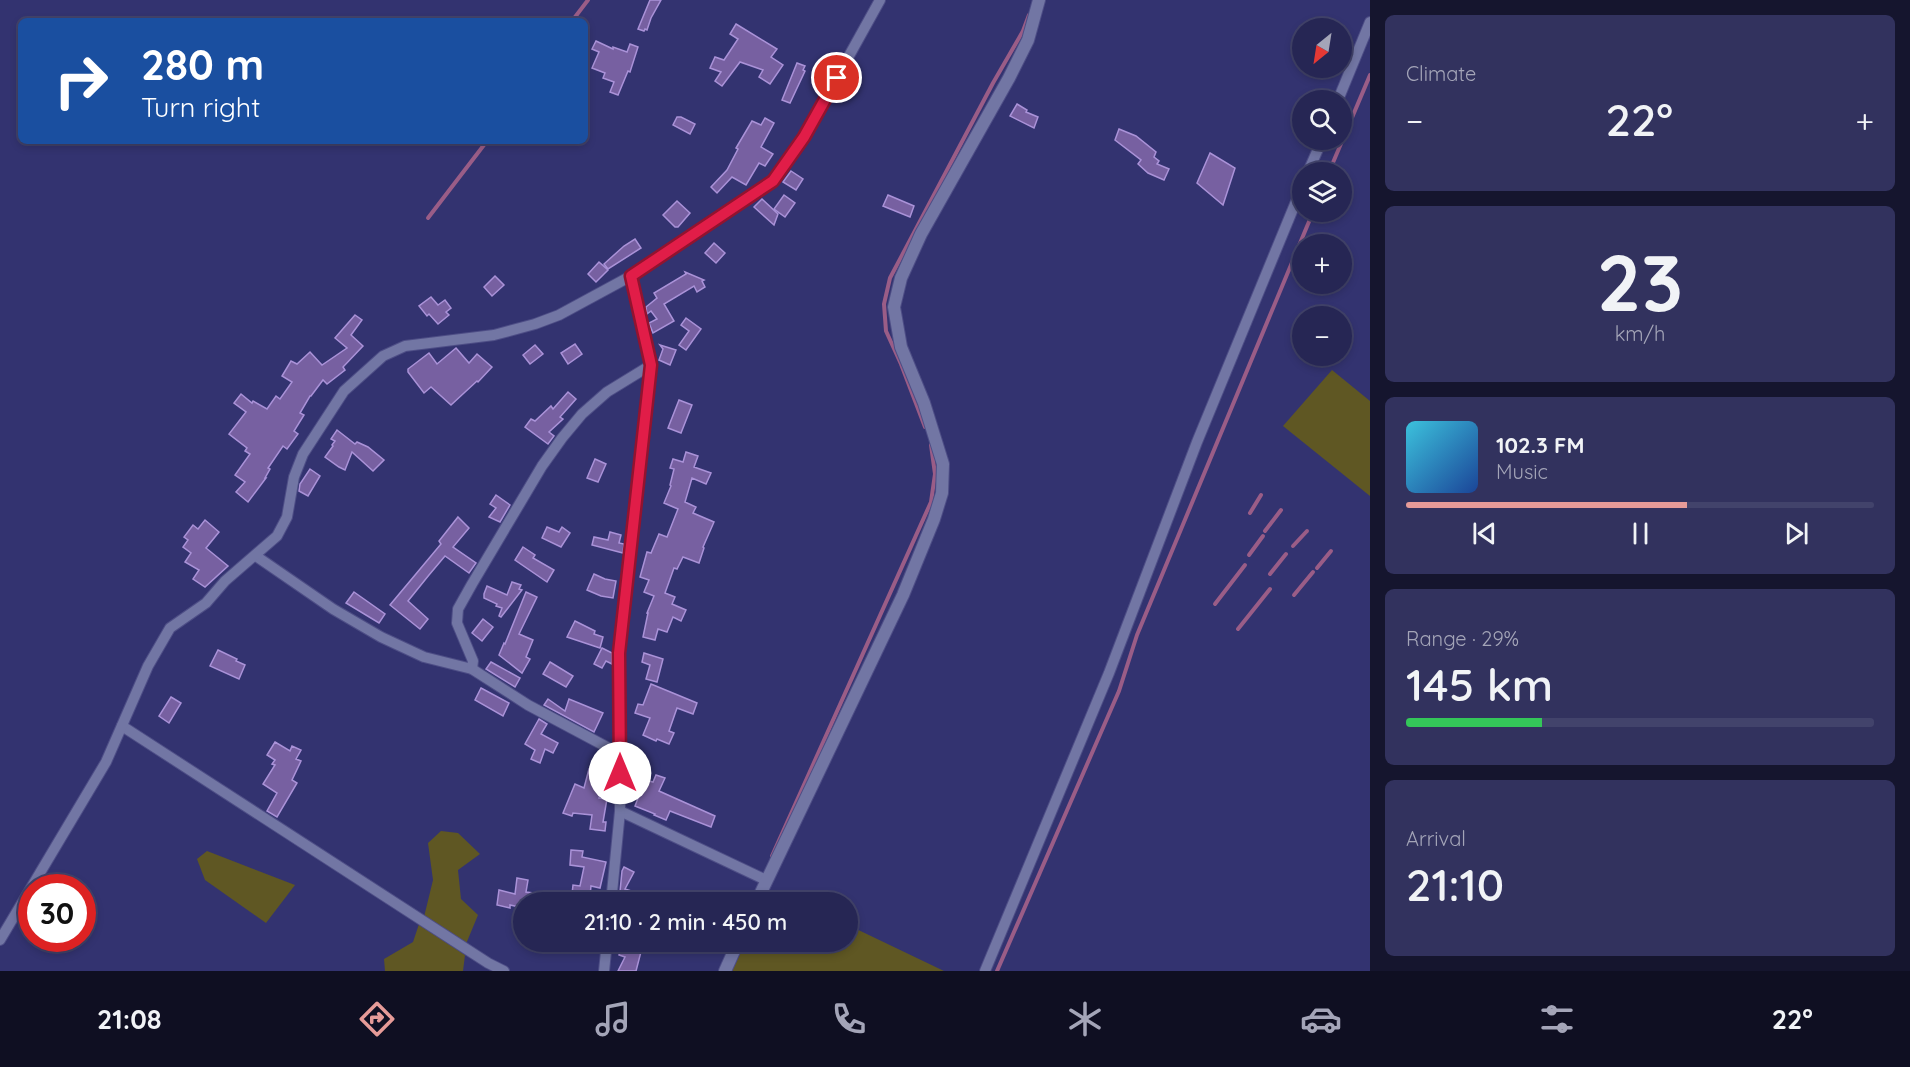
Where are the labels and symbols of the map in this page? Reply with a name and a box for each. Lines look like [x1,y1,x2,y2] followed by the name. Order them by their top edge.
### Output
[1292,18,1352,78] north arrow
[811,52,862,103] pin
[588,741,652,805] position arrow
[18,874,96,952] speed limit sign: 30

